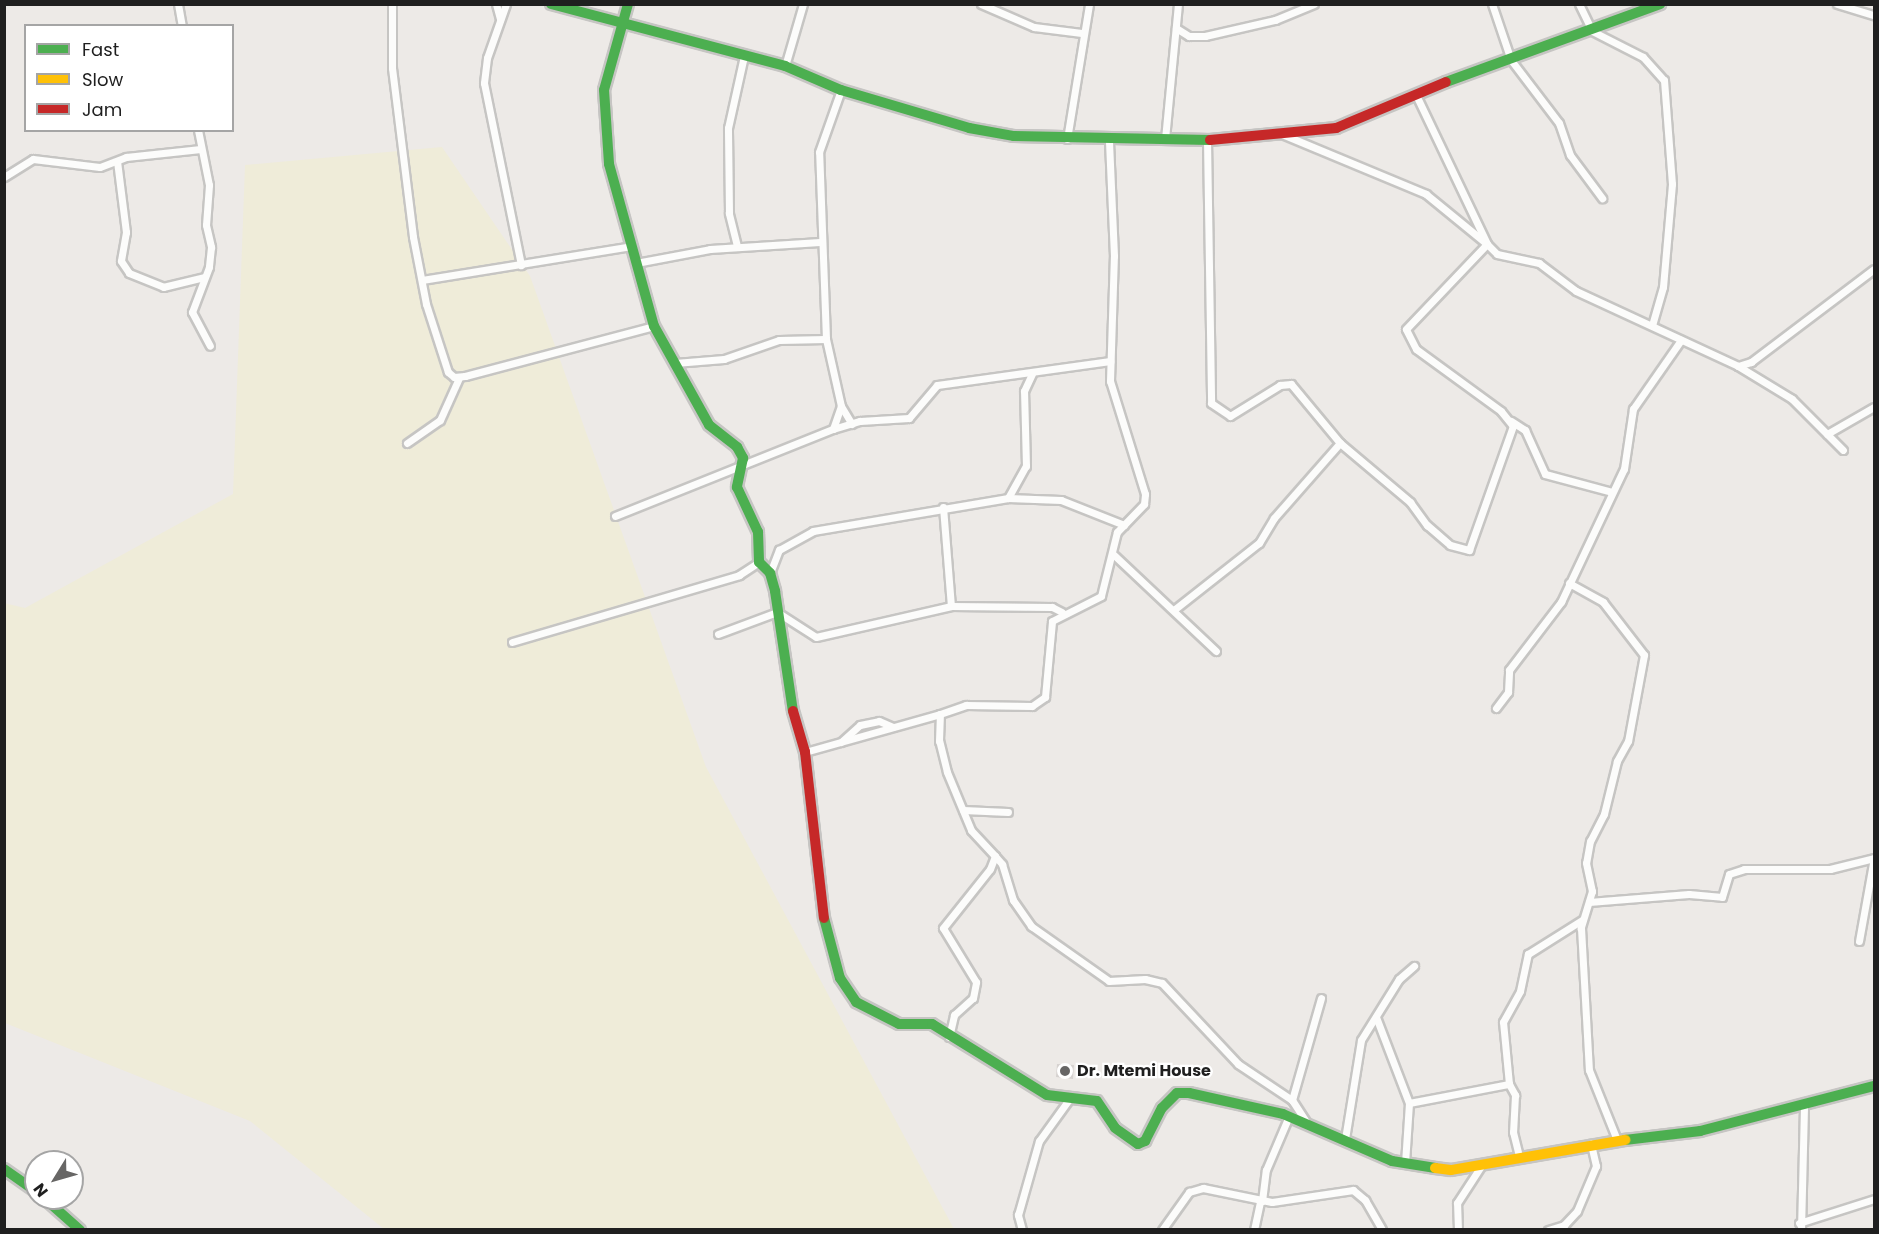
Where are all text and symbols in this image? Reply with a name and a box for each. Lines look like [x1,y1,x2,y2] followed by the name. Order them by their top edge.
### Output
[24,24,234,132] legend
[82,37,119,62] text: Fast
[82,67,123,92] text: Slow
[82,97,122,122] text: Jam
[1077,1061,1211,1081] place label: Dr. Mtemi House
[1058,1064,1072,1078] marker: Dr. Mtemi House
[24,1150,84,1210] north arrow
[28,1178,54,1202] text: N

